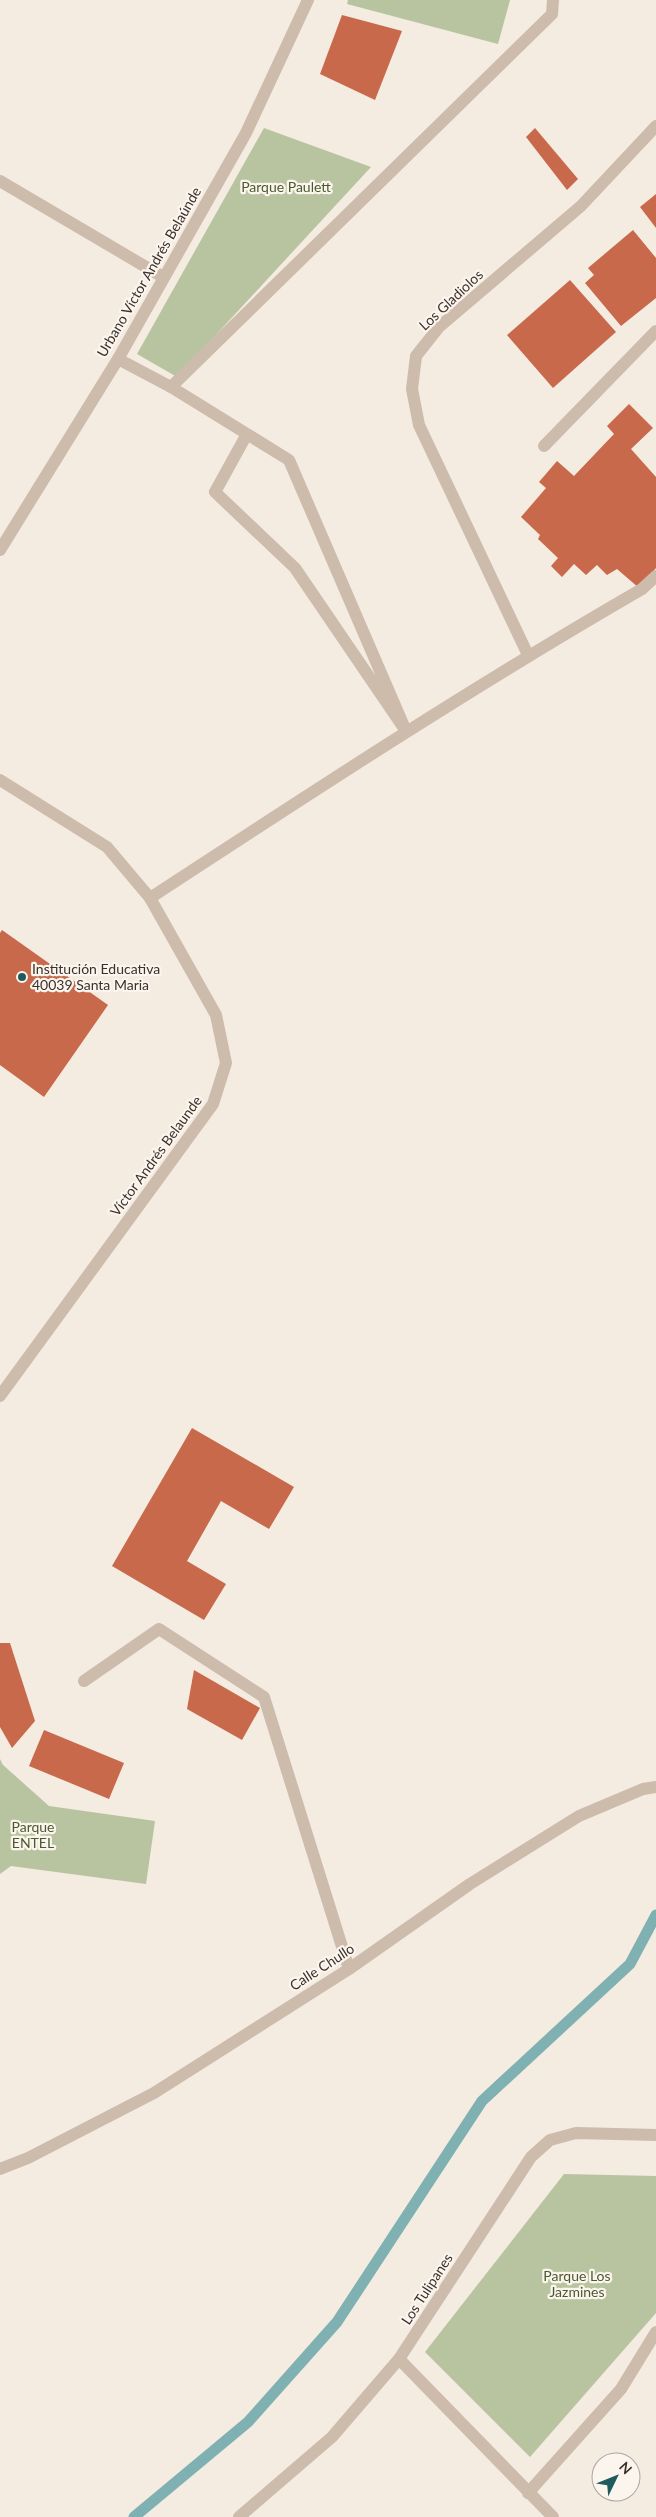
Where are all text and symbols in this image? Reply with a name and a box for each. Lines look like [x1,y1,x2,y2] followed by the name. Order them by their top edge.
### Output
[241,178,331,195] park label: Parque Paulett
[93,184,204,360] street label: Urbano Víctor Andrés Belaúnde
[415,266,486,334] street label: Los Gladiolos
[32,960,160,993] place label: Institución Educativa 40039 Santa Maria
[16,971,28,983] marker: Institución Educativa 40039 Santa Maria
[106,1092,205,1219] street label: Víctor Andrés Belaunde
[11,1818,55,1851] park label: Parque ENTEL
[286,1939,357,1994] street label: Calle Chullo
[397,2250,456,2327] street label: Los Tulipanes
[543,2267,611,2300] park label: Parque Los Jazmines
[591,2452,641,2502] north arrow
[616,2458,636,2478] text: N

